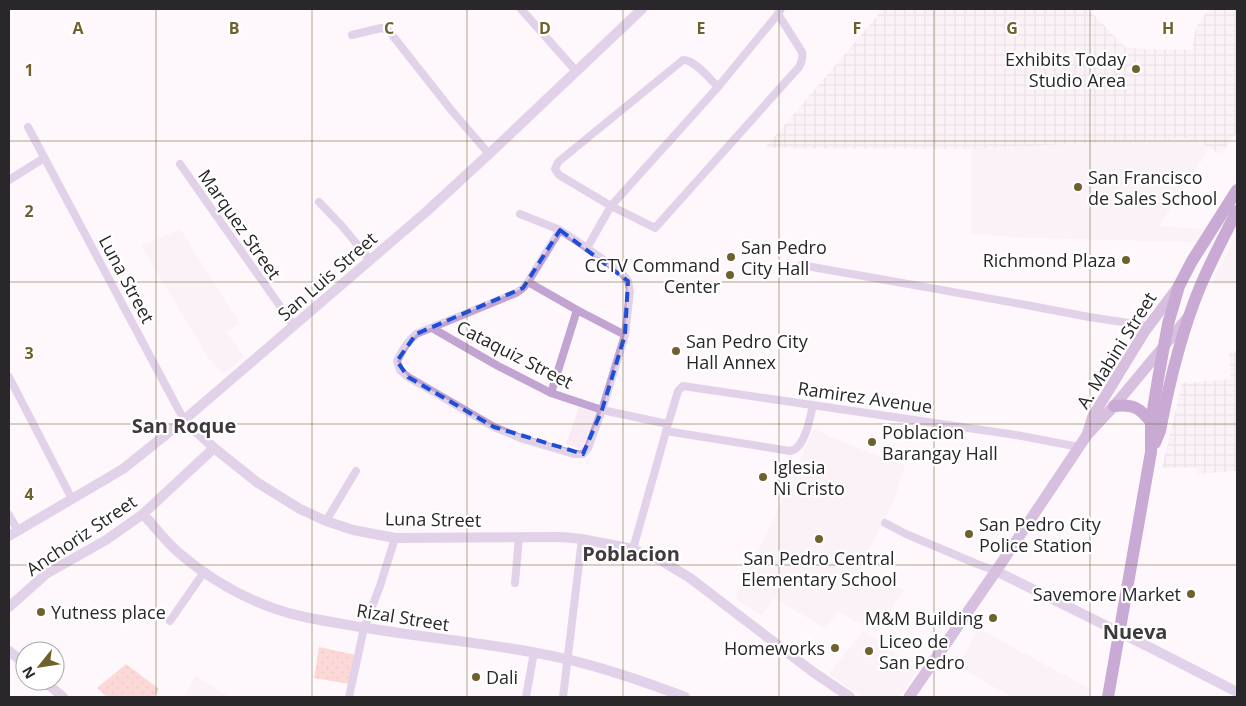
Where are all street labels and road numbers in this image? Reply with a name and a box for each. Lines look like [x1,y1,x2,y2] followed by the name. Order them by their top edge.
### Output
[193,164,287,284] street label: Marquez Street
[272,226,382,326] street label: San Luis Street
[94,231,160,327] street label: Luna Street
[1071,287,1161,413] street label: A. Mabini Street
[453,314,577,394] street label: Cataquiz Street
[796,376,934,418] street label: Ramirez Avenue
[21,489,141,581] street label: Anchoriz Street
[385,506,481,532] street label: Luna Street
[355,598,451,636] street label: Rizal Street

